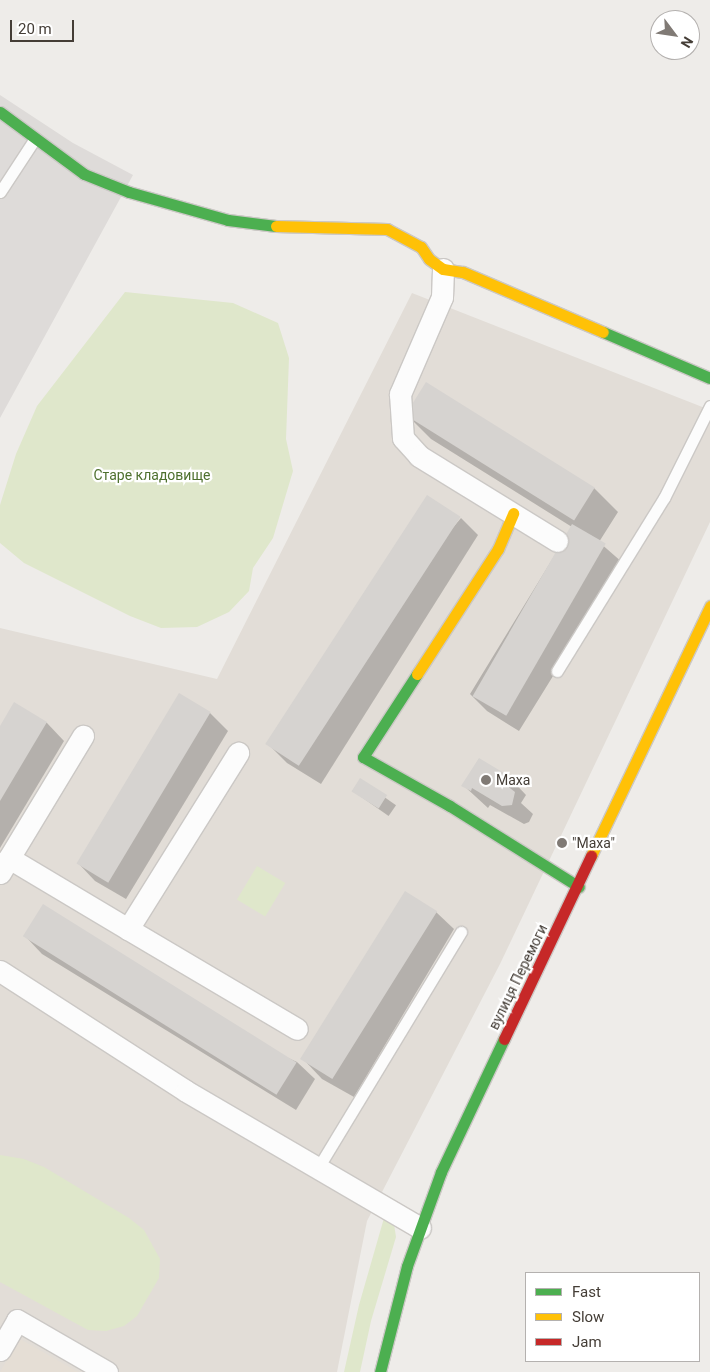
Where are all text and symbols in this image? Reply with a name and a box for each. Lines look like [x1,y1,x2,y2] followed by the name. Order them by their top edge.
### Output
[12,10,76,42] scale bar
[650,10,700,60] north arrow
[18,20,52,38] text: 20 m
[678,34,696,51] text: N
[94,467,210,483] park label: Старе кладовище
[496,772,530,788] place label: Маха
[480,774,492,786] marker: Маха
[572,835,615,851] place label: "Маха"
[556,837,568,849] marker: "Маха"
[485,922,551,1032] street label: вулиця Перемоги
[525,1272,700,1362] legend
[572,1283,601,1301] text: Fast
[572,1308,604,1326] text: Slow
[572,1333,602,1351] text: Jam

